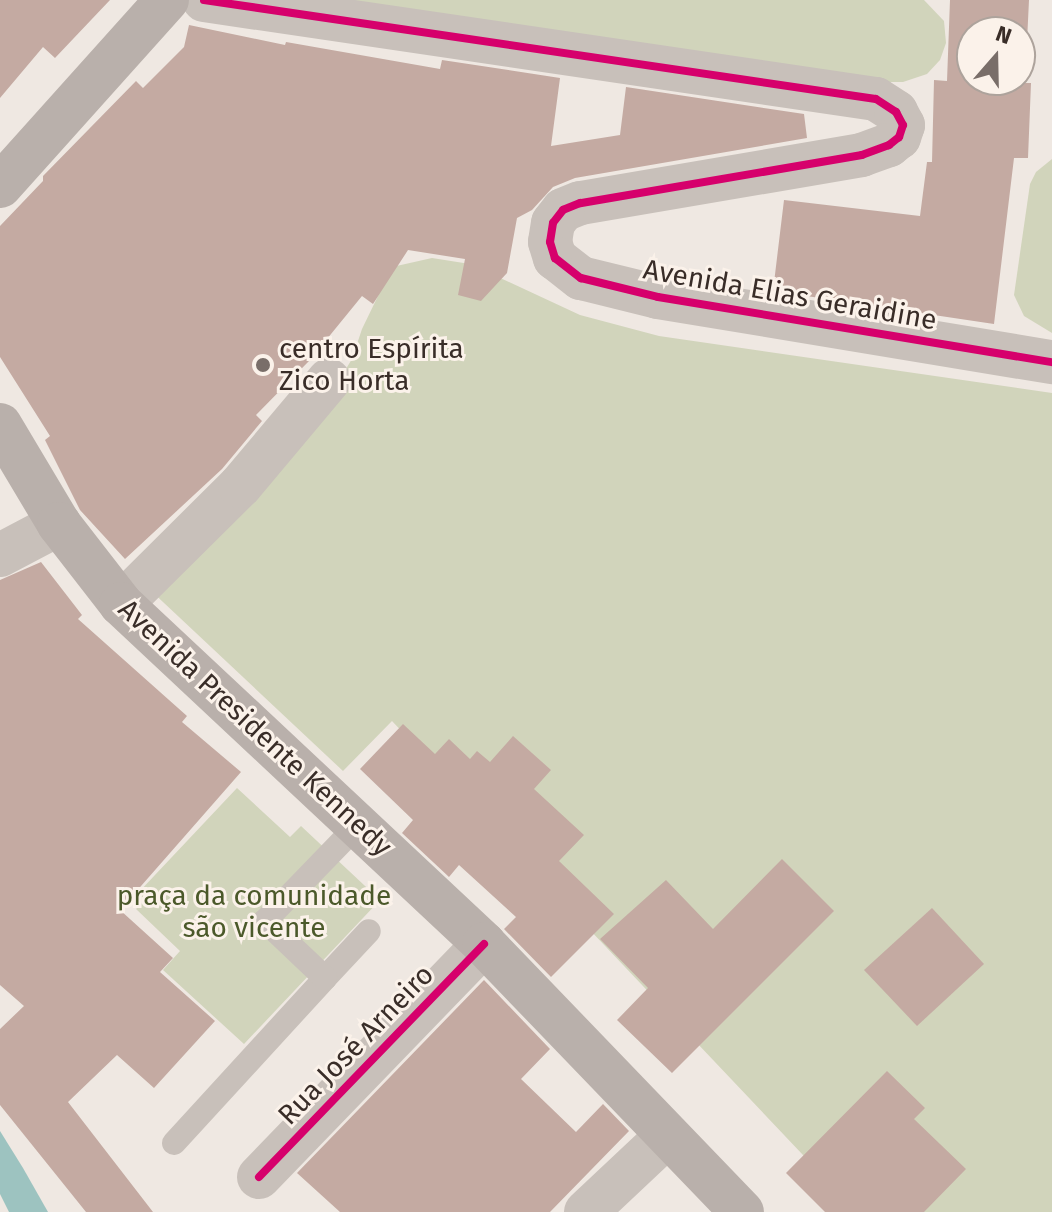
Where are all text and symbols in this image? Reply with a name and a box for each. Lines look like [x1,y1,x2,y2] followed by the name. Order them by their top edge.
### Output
[956,16,1036,96] north arrow
[992,20,1015,50] text: N
[641,253,939,337] street label: Avenida Elias Geraidine
[279,332,464,398] place label: centro Espírita Zico Horta
[254,356,272,374] marker: centro Espírita Zico Horta
[111,593,399,863] street label: Avenida Presidente Kennedy
[117,879,391,945] park label: praça da comunidade são vicente
[271,958,441,1132] street label: Rua José Arneiro

